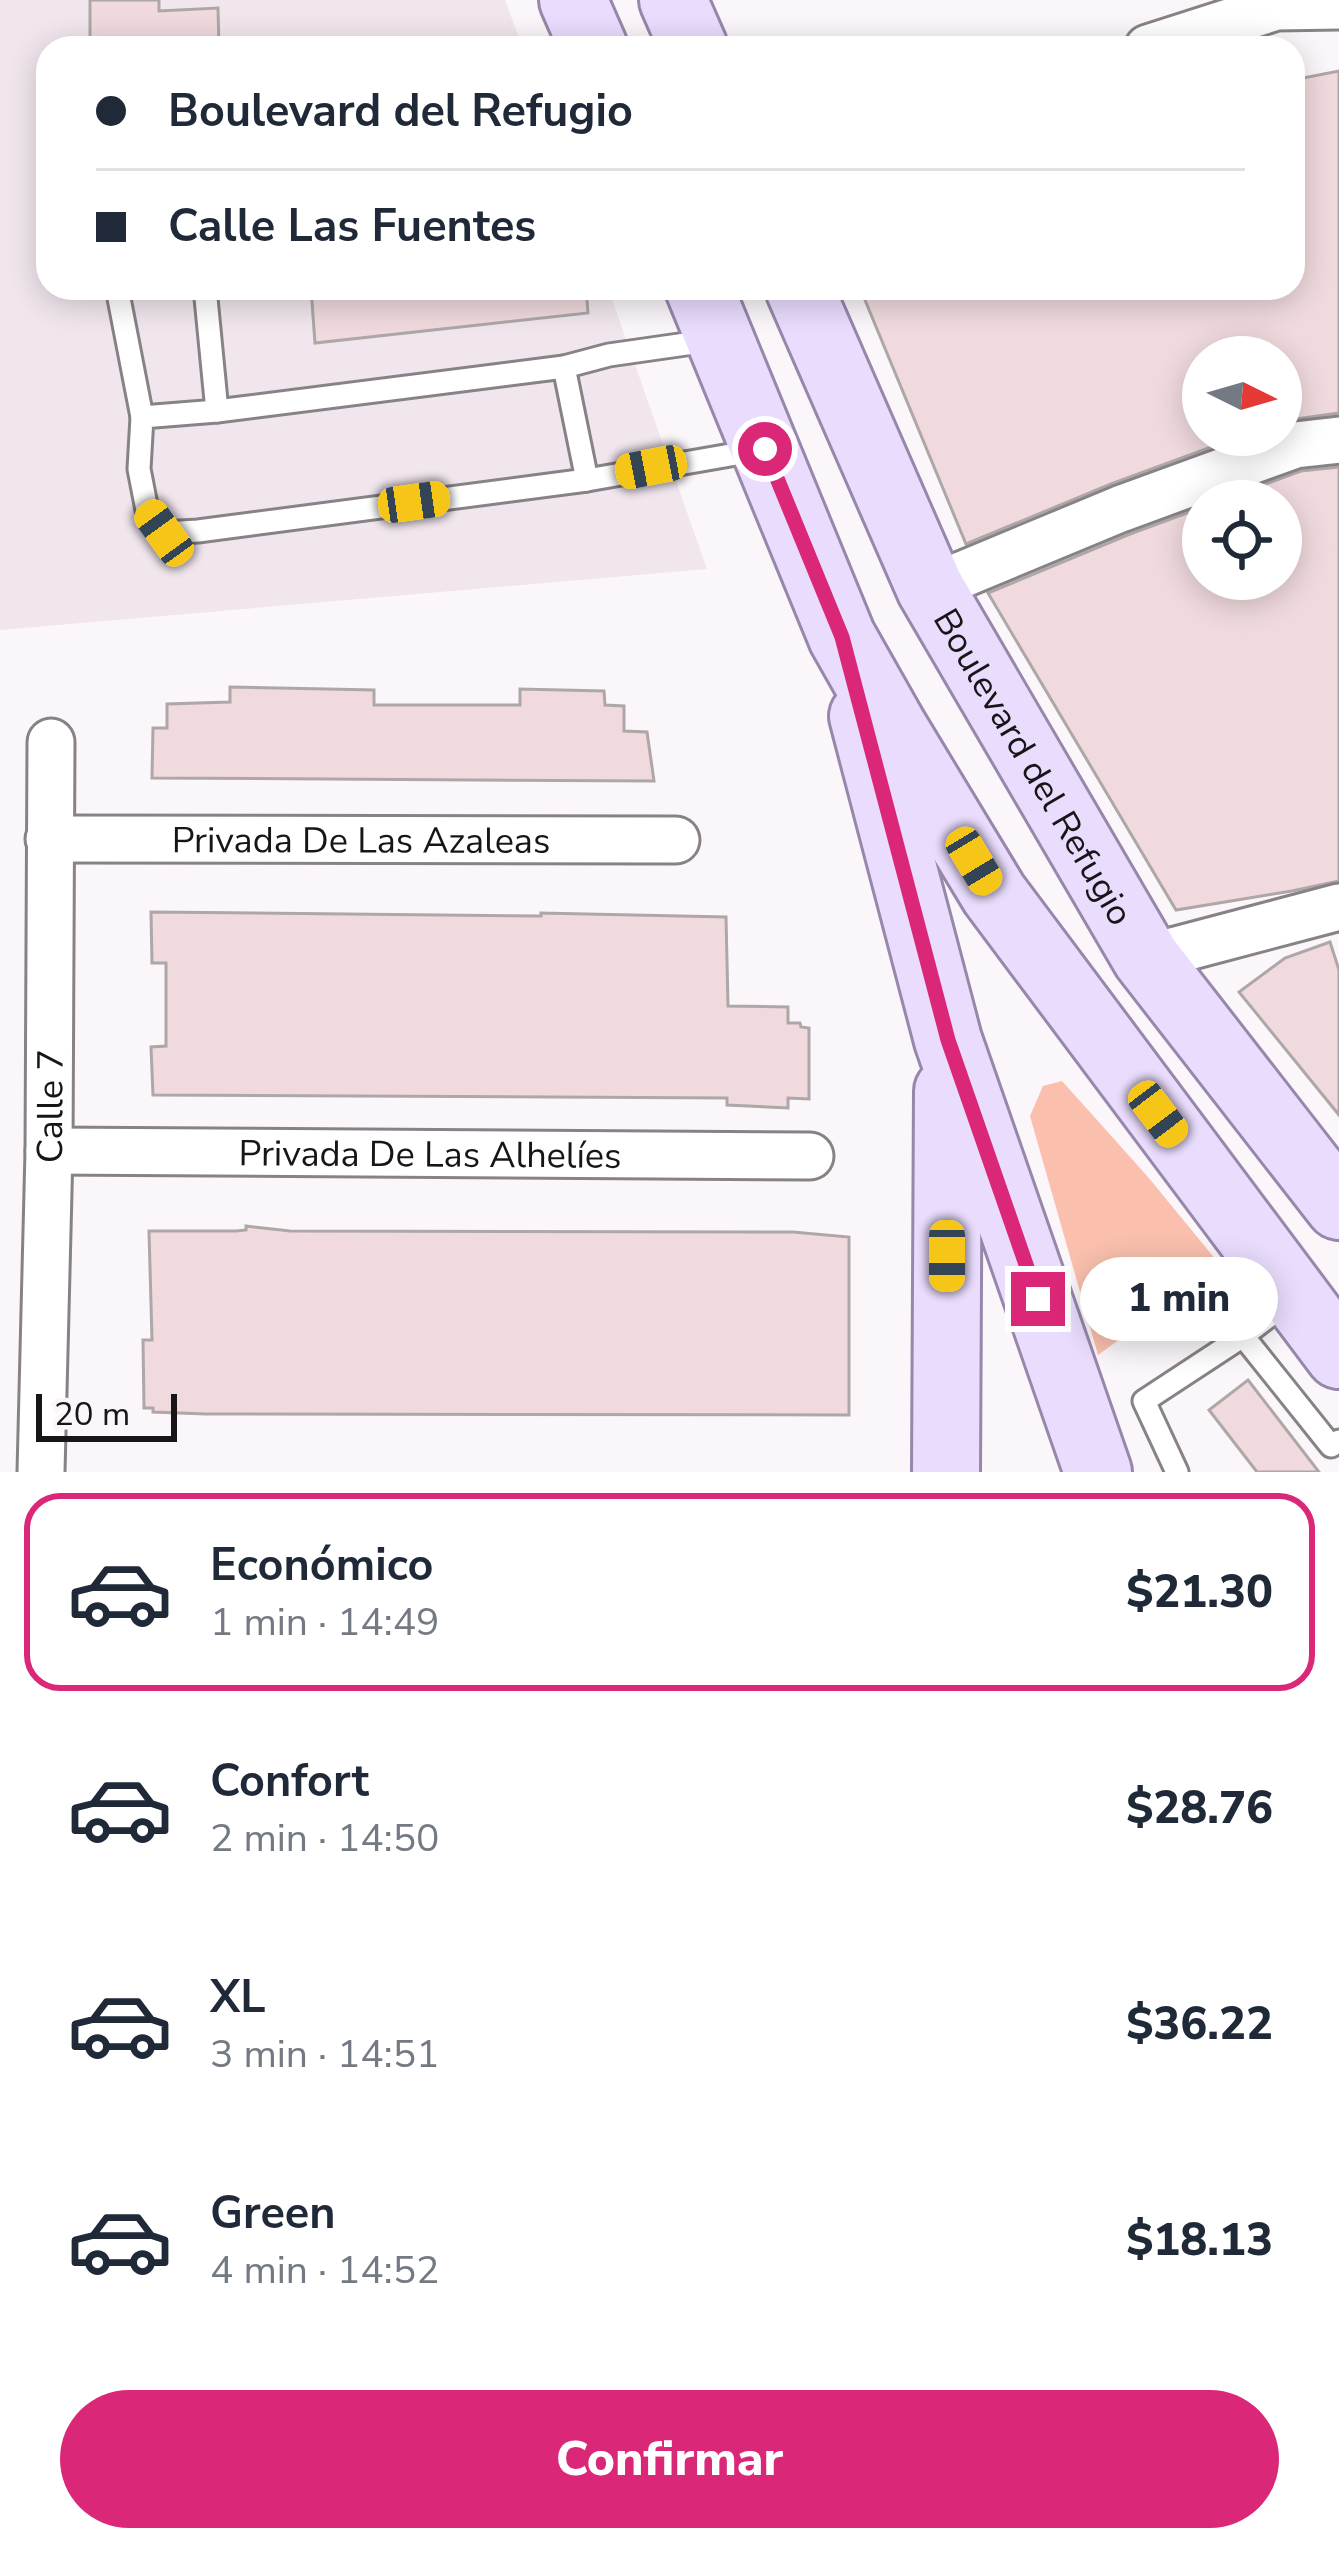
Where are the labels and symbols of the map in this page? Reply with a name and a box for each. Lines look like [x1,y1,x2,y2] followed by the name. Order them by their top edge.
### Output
[1182,336,1302,456] north arrow
[738,422,792,476] route start
[612,442,690,492] car
[376,479,452,525] car
[128,493,200,573] car
[921,600,1144,935] street label: Boulevard del Refugio
[172,816,550,866] street label: Privada De Las Azaleas
[940,821,1008,901] car
[26,1049,75,1164] street label: Calle 7
[1122,1074,1194,1154] car
[238,1129,622,1181] street label: Privada De Las Alhelíes
[929,1220,965,1292] car
[1080,1257,1278,1341] callout: 1 min
[1011,1272,1065,1326] route end
[36,1388,177,1441] scale bar

